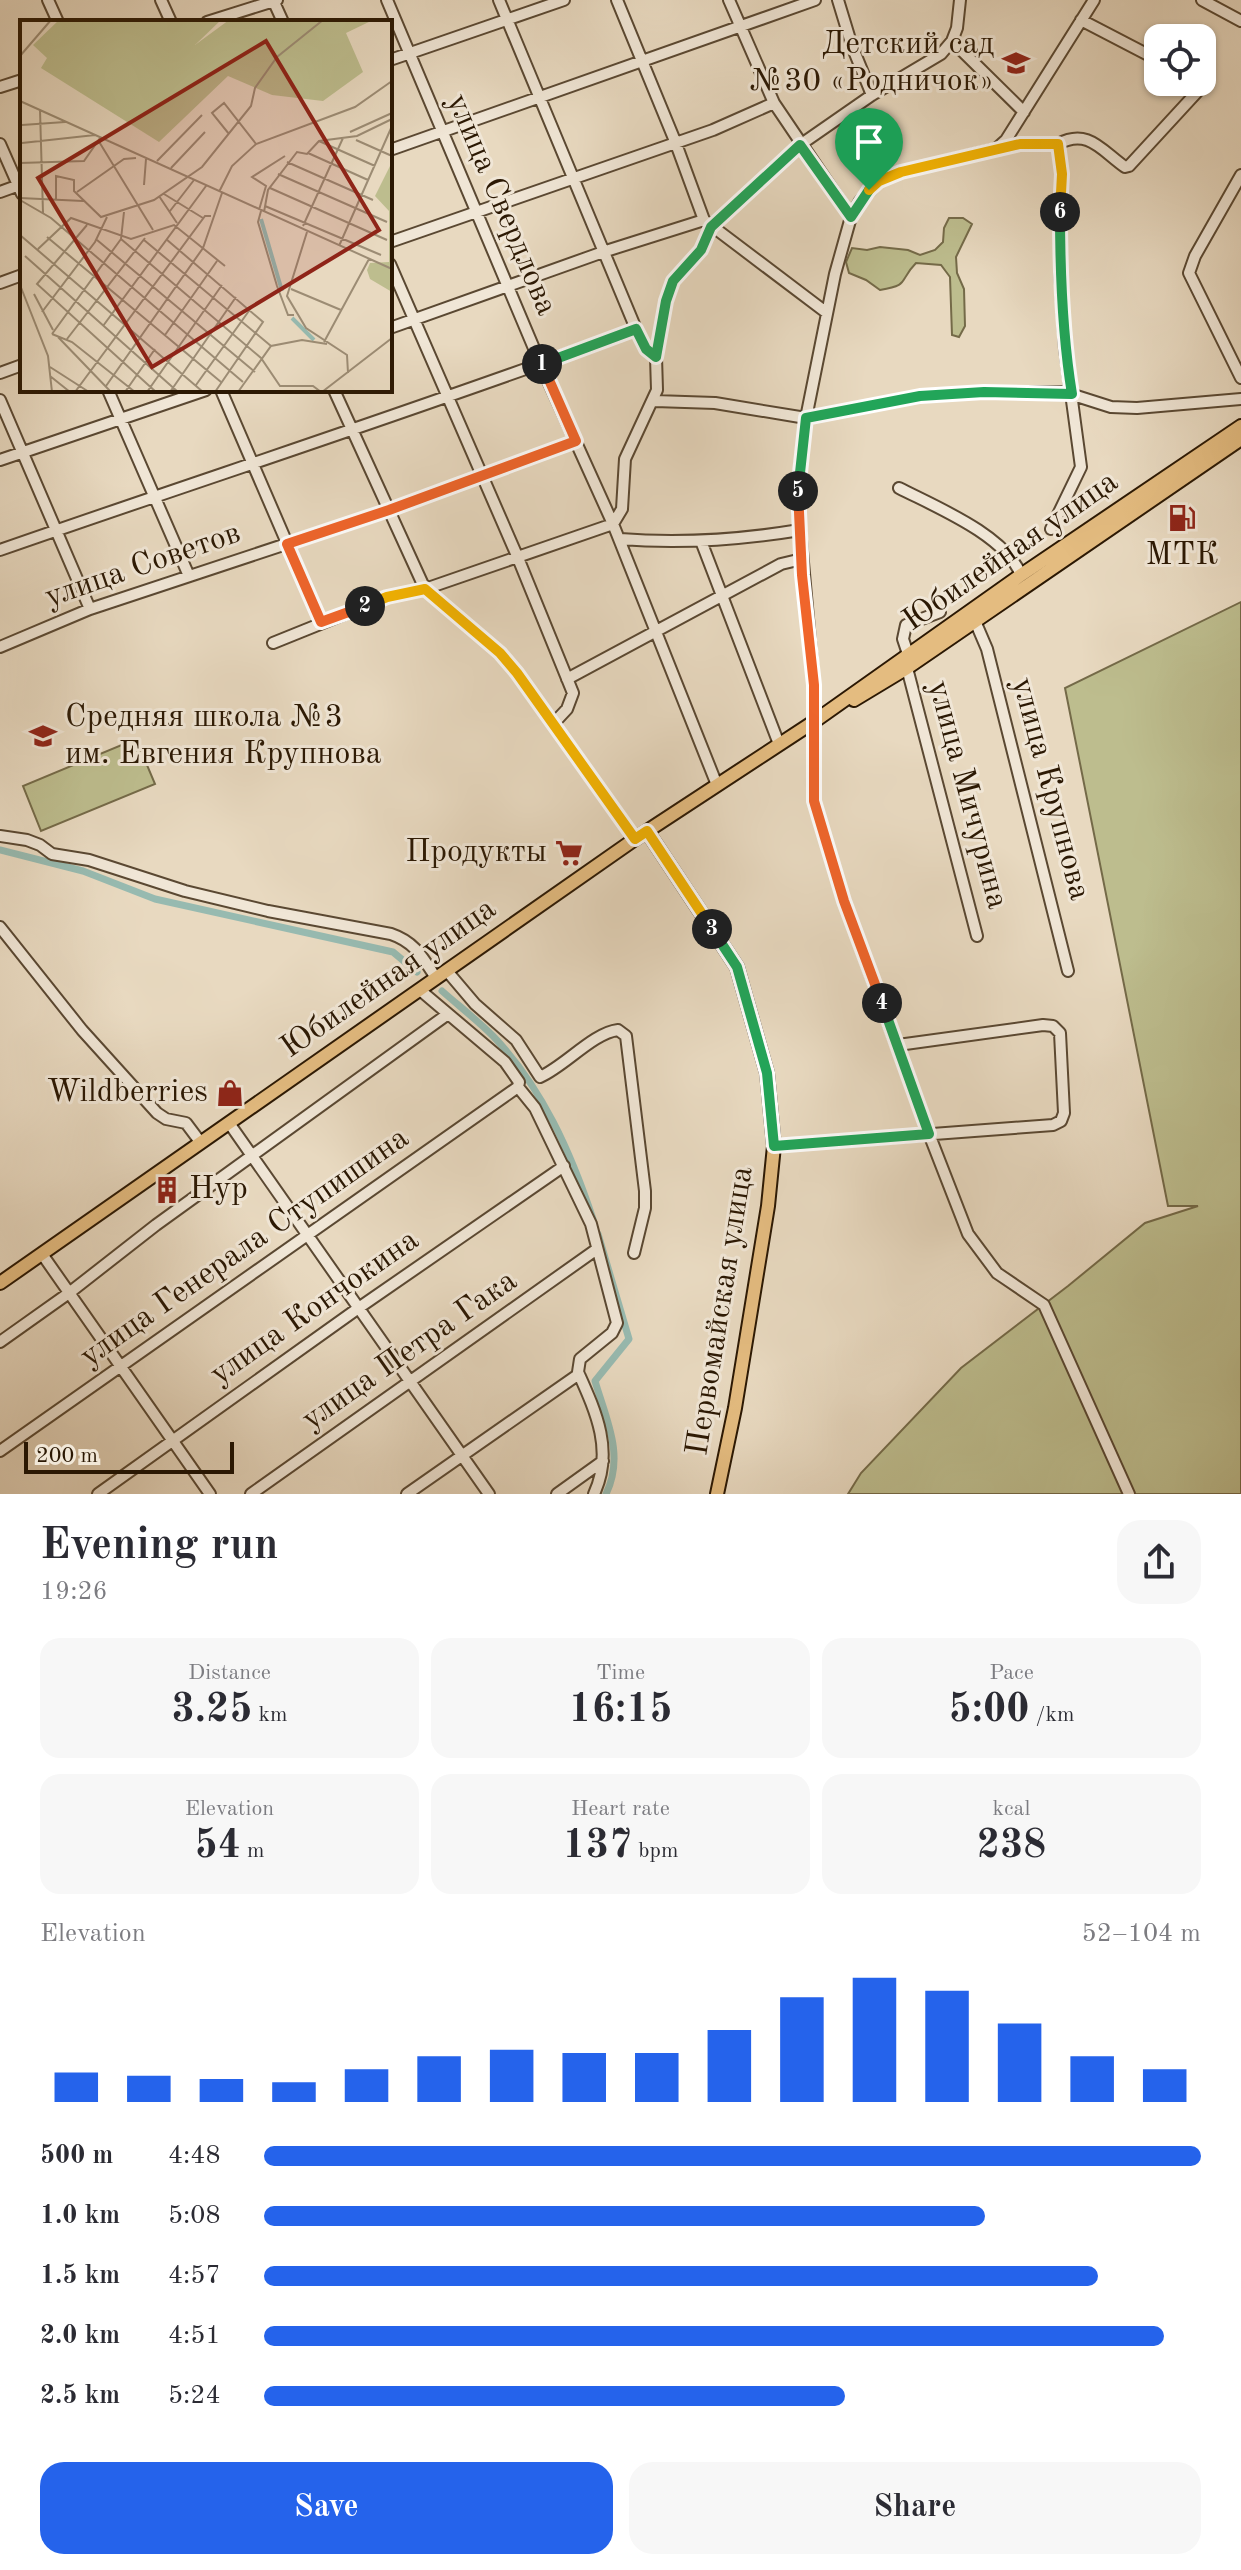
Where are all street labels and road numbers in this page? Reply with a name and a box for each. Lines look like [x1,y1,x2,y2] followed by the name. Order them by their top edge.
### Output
[440,90,562,320] street label: улица Свердлова
[898,466,1124,638] street label: Юбилейная улица
[41,518,245,614] street label: улица Советов
[1005,674,1095,904] street label: улица Крупнова
[921,677,1013,913] street label: улица Мичурина
[276,893,502,1065] street label: Юбилейная улица
[75,1122,415,1374] street label: улица Генерала Ступишина
[682,1164,760,1458] street label: Первомайская улица
[205,1224,425,1392] street label: улица Кончокина
[297,1265,523,1437] street label: улица Петра Гака

